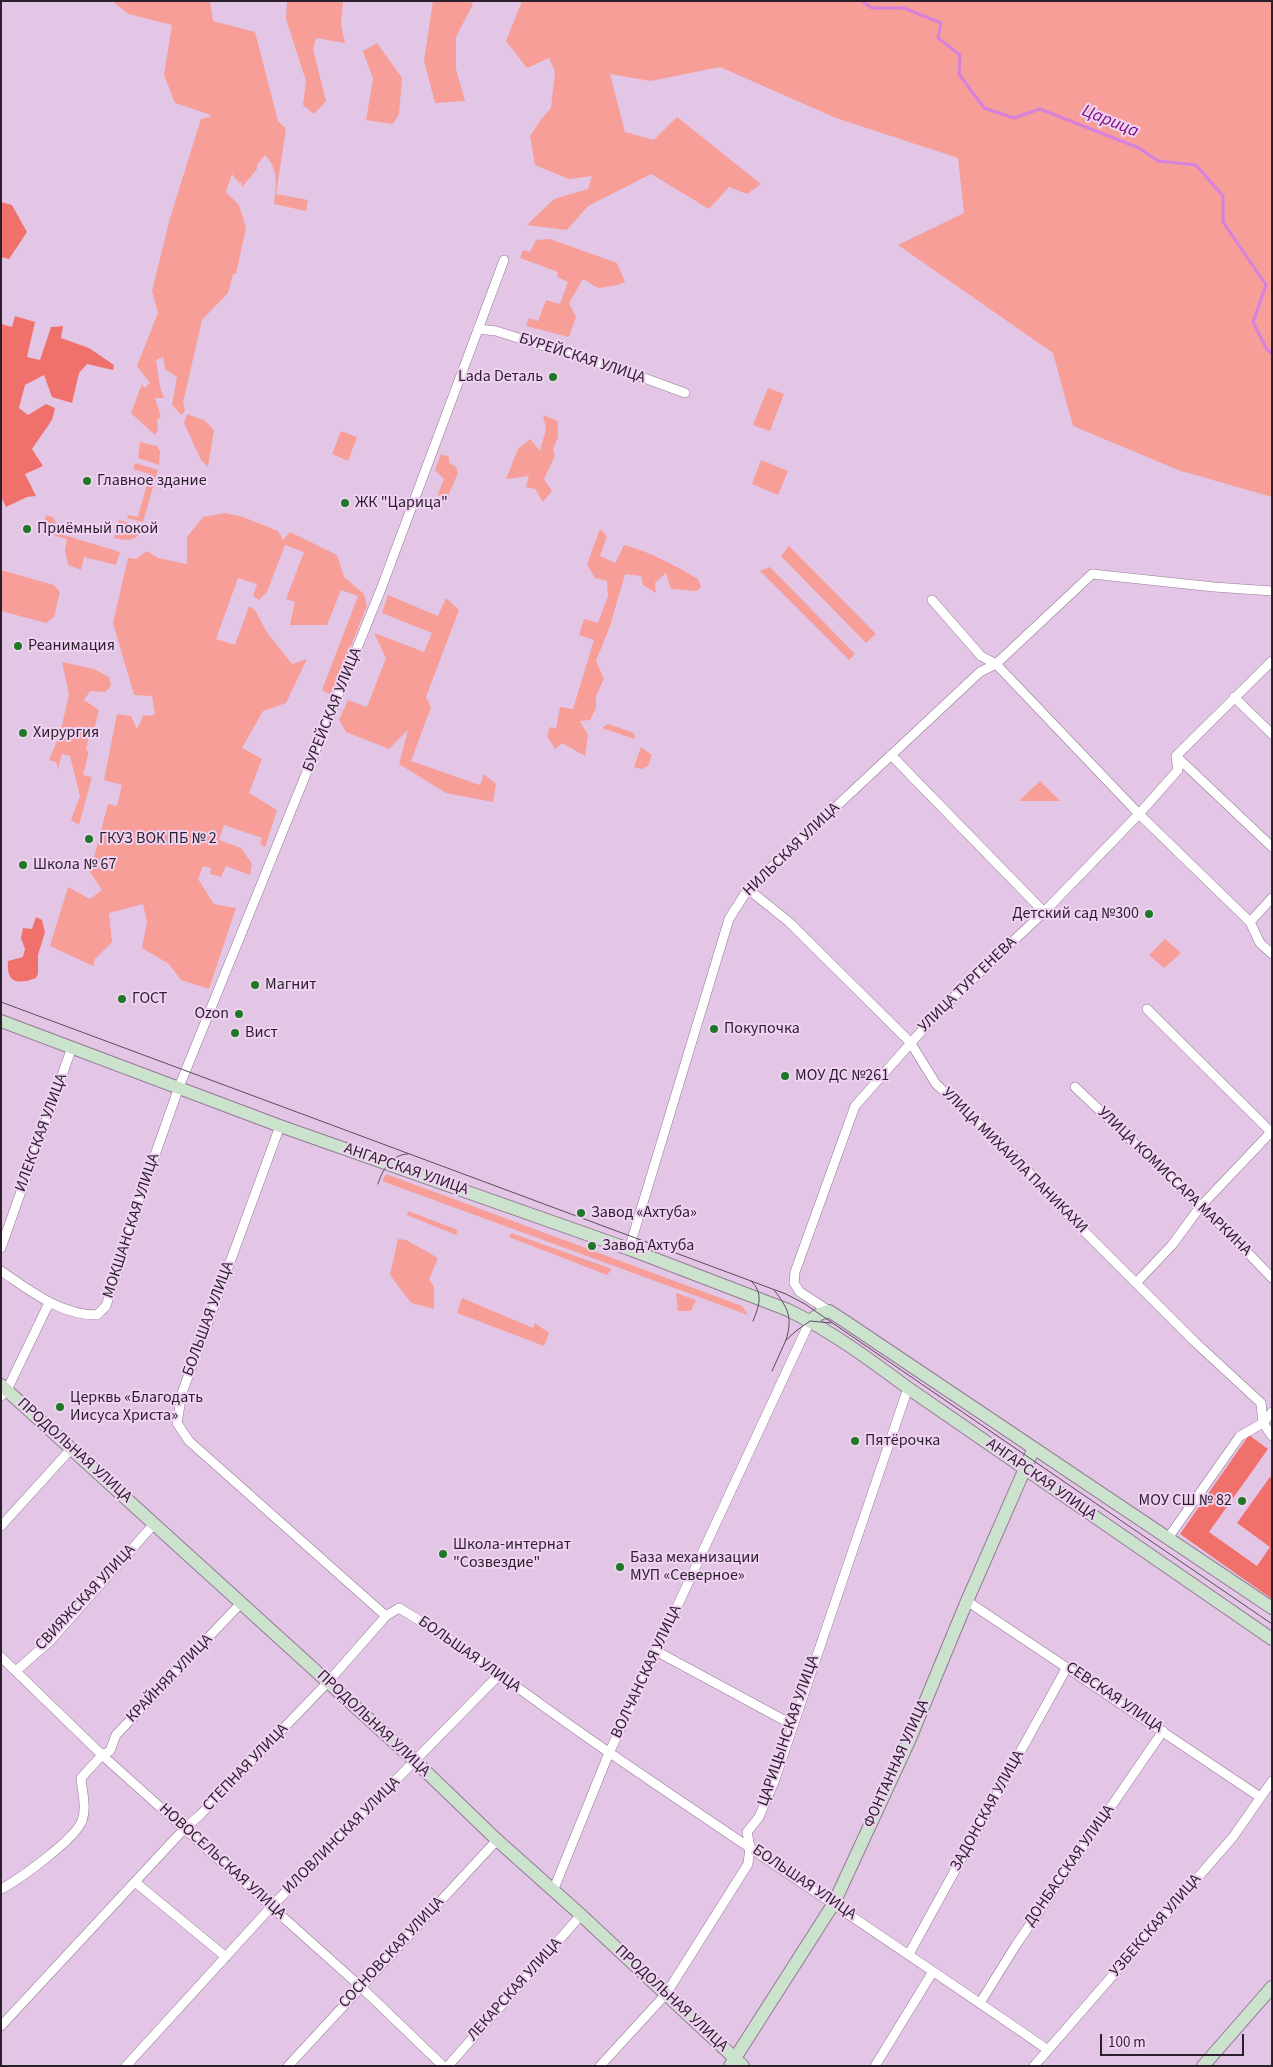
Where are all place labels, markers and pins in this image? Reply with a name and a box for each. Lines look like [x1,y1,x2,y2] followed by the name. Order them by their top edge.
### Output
[458,367,543,387] place label: Lada Dеталь
[547,371,559,383] marker: Lada Dеталь
[97,471,207,491] place label: Главное здание
[81,475,93,487] marker: Главное здание
[355,493,448,513] place label: ЖК "Царица"
[339,497,351,509] marker: ЖК "Царица"
[37,519,158,539] place label: Приёмный покой
[21,523,33,535] marker: Приёмный покой
[28,636,115,656] place label: Реанимация
[12,640,24,652] marker: Реанимация
[33,723,99,743] place label: Хирургия
[17,727,29,739] marker: Хирургия
[99,829,217,849] place label: ГКУЗ ВОК ПБ № 2
[83,833,95,845] marker: ГКУЗ ВОК ПБ № 2
[33,855,116,875] place label: Школа № 67
[17,859,29,871] marker: Школа № 67
[1012,904,1139,924] place label: Детский сад №300
[1143,908,1155,920] marker: Детский сад №300
[265,975,317,995] place label: Магнит
[249,979,261,991] marker: Магнит
[132,989,167,1009] place label: ГОСТ
[116,993,128,1005] marker: ГОСТ
[194,1004,229,1024] place label: Ozon
[233,1008,245,1020] marker: Ozon
[724,1019,800,1039] place label: Покупочка
[245,1023,278,1043] place label: Вист
[708,1023,720,1035] marker: Покупочка
[229,1027,241,1039] marker: Вист
[795,1066,889,1086] place label: МОУ ДС №261
[779,1070,791,1082] marker: МОУ ДС №261
[591,1203,697,1223] place label: Завод «Ахтуба»
[575,1207,587,1219] marker: Завод «Ахтуба»
[602,1236,694,1256] place label: Завод Ахтуба
[586,1240,598,1252] marker: Завод Ахтуба
[70,1388,203,1426] place label: Церквь «Благодать Иисуса Христа»
[54,1401,66,1413] marker: Церквь «Благодать Иисуса Христа»
[865,1431,940,1451] place label: Пятёрочка
[849,1435,861,1447] marker: Пятёрочка
[1139,1491,1232,1511] place label: МОУ СШ № 82
[1236,1495,1248,1507] marker: МОУ СШ № 82
[453,1535,571,1573] place label: Школа-интернат "Созвездие"
[437,1548,449,1560] marker: Школа-интернат "Созвездие"
[630,1548,759,1586] place label: База механизации МУП «Северное»
[614,1561,626,1573] marker: База механизации МУП «Северное»

